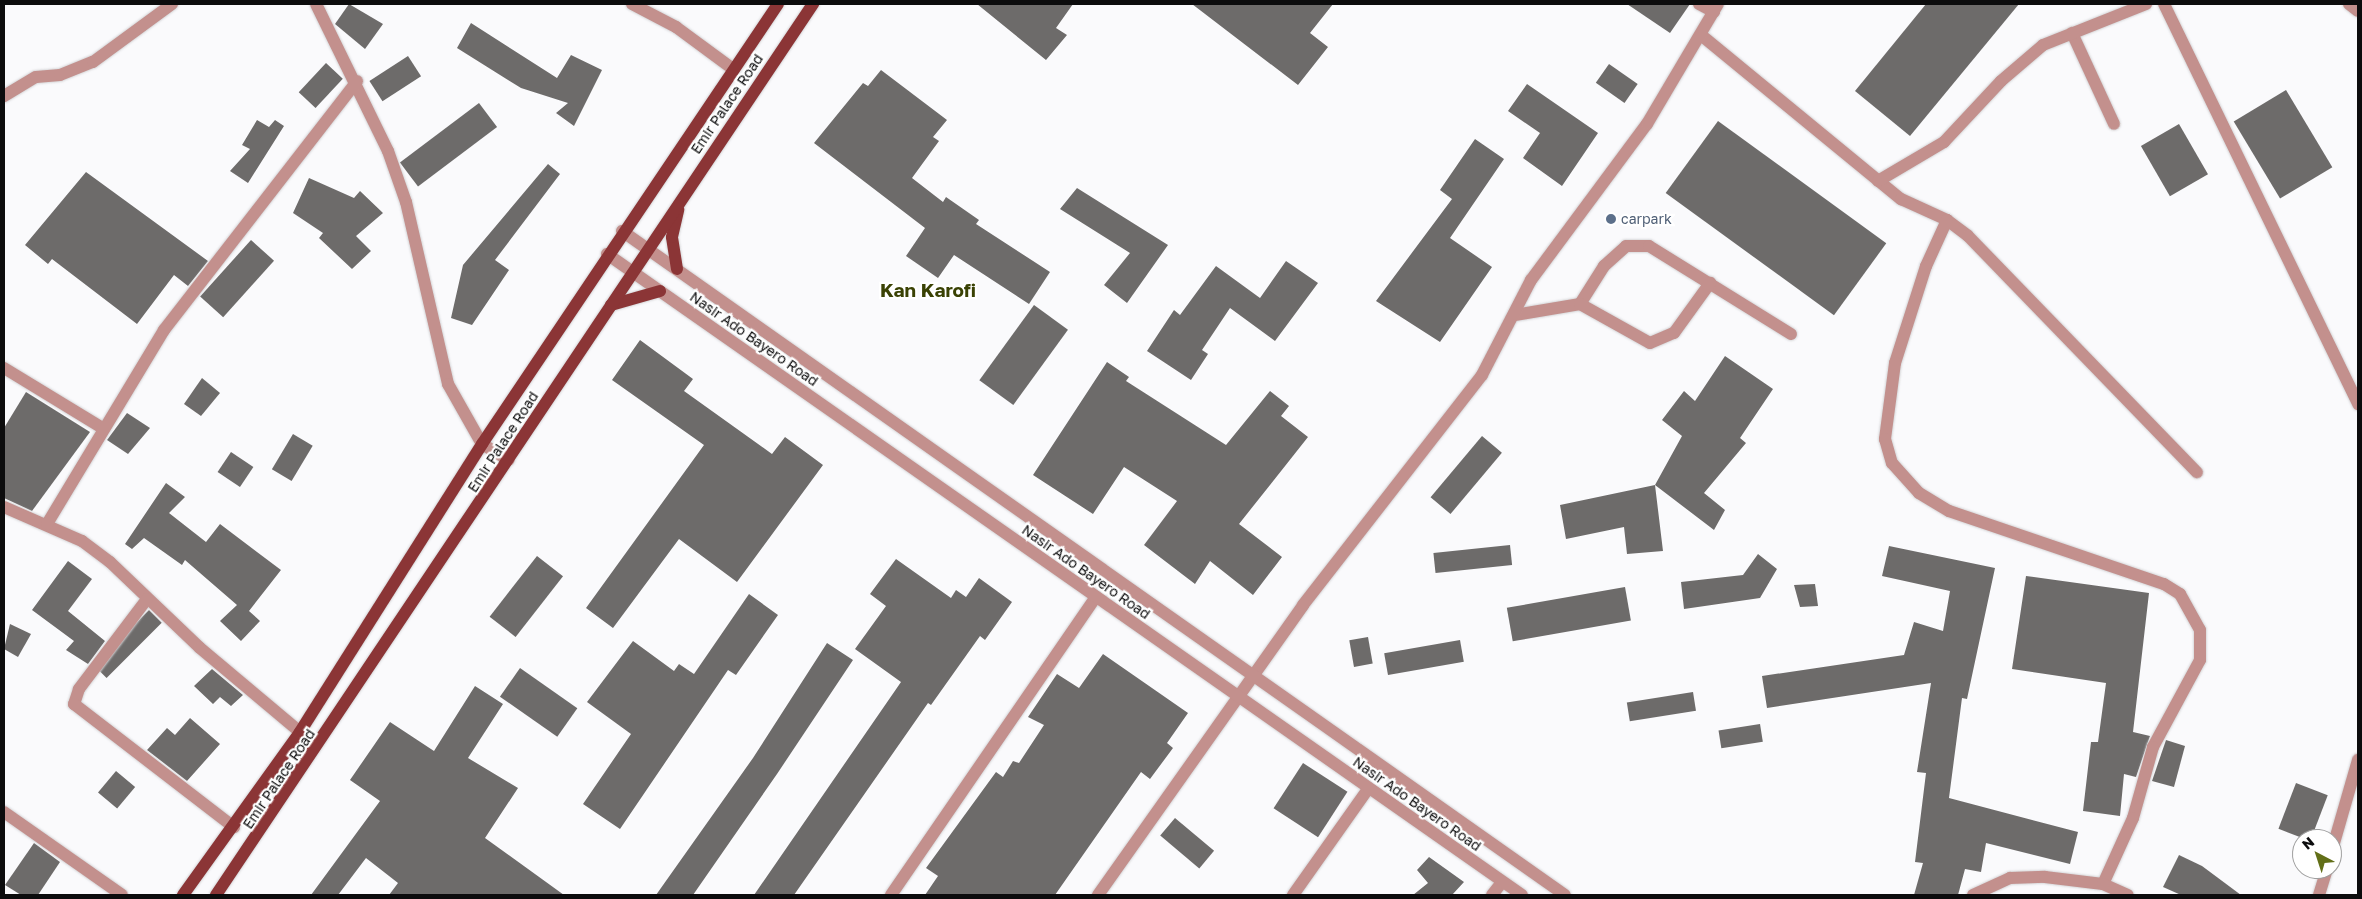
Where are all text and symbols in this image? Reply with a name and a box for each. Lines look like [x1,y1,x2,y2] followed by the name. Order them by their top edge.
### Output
[687,51,767,157] street label: Emir Palace Road
[1621,211,1672,227] place label: carpark
[1605,213,1617,225] marker: carpark
[880,279,976,301] district label: Kan Karofi
[687,288,821,390] street label: Nasir Ado Bayero Road
[464,389,542,495] street label: Emir Palace Road
[1019,521,1153,623] street label: Nasir Ado Bayero Road
[239,726,319,832] street label: Emir Palace Road
[1350,753,1484,855] street label: Nasir Ado Bayero Road
[2292,829,2342,879] north arrow
[2298,833,2317,853] text: N

